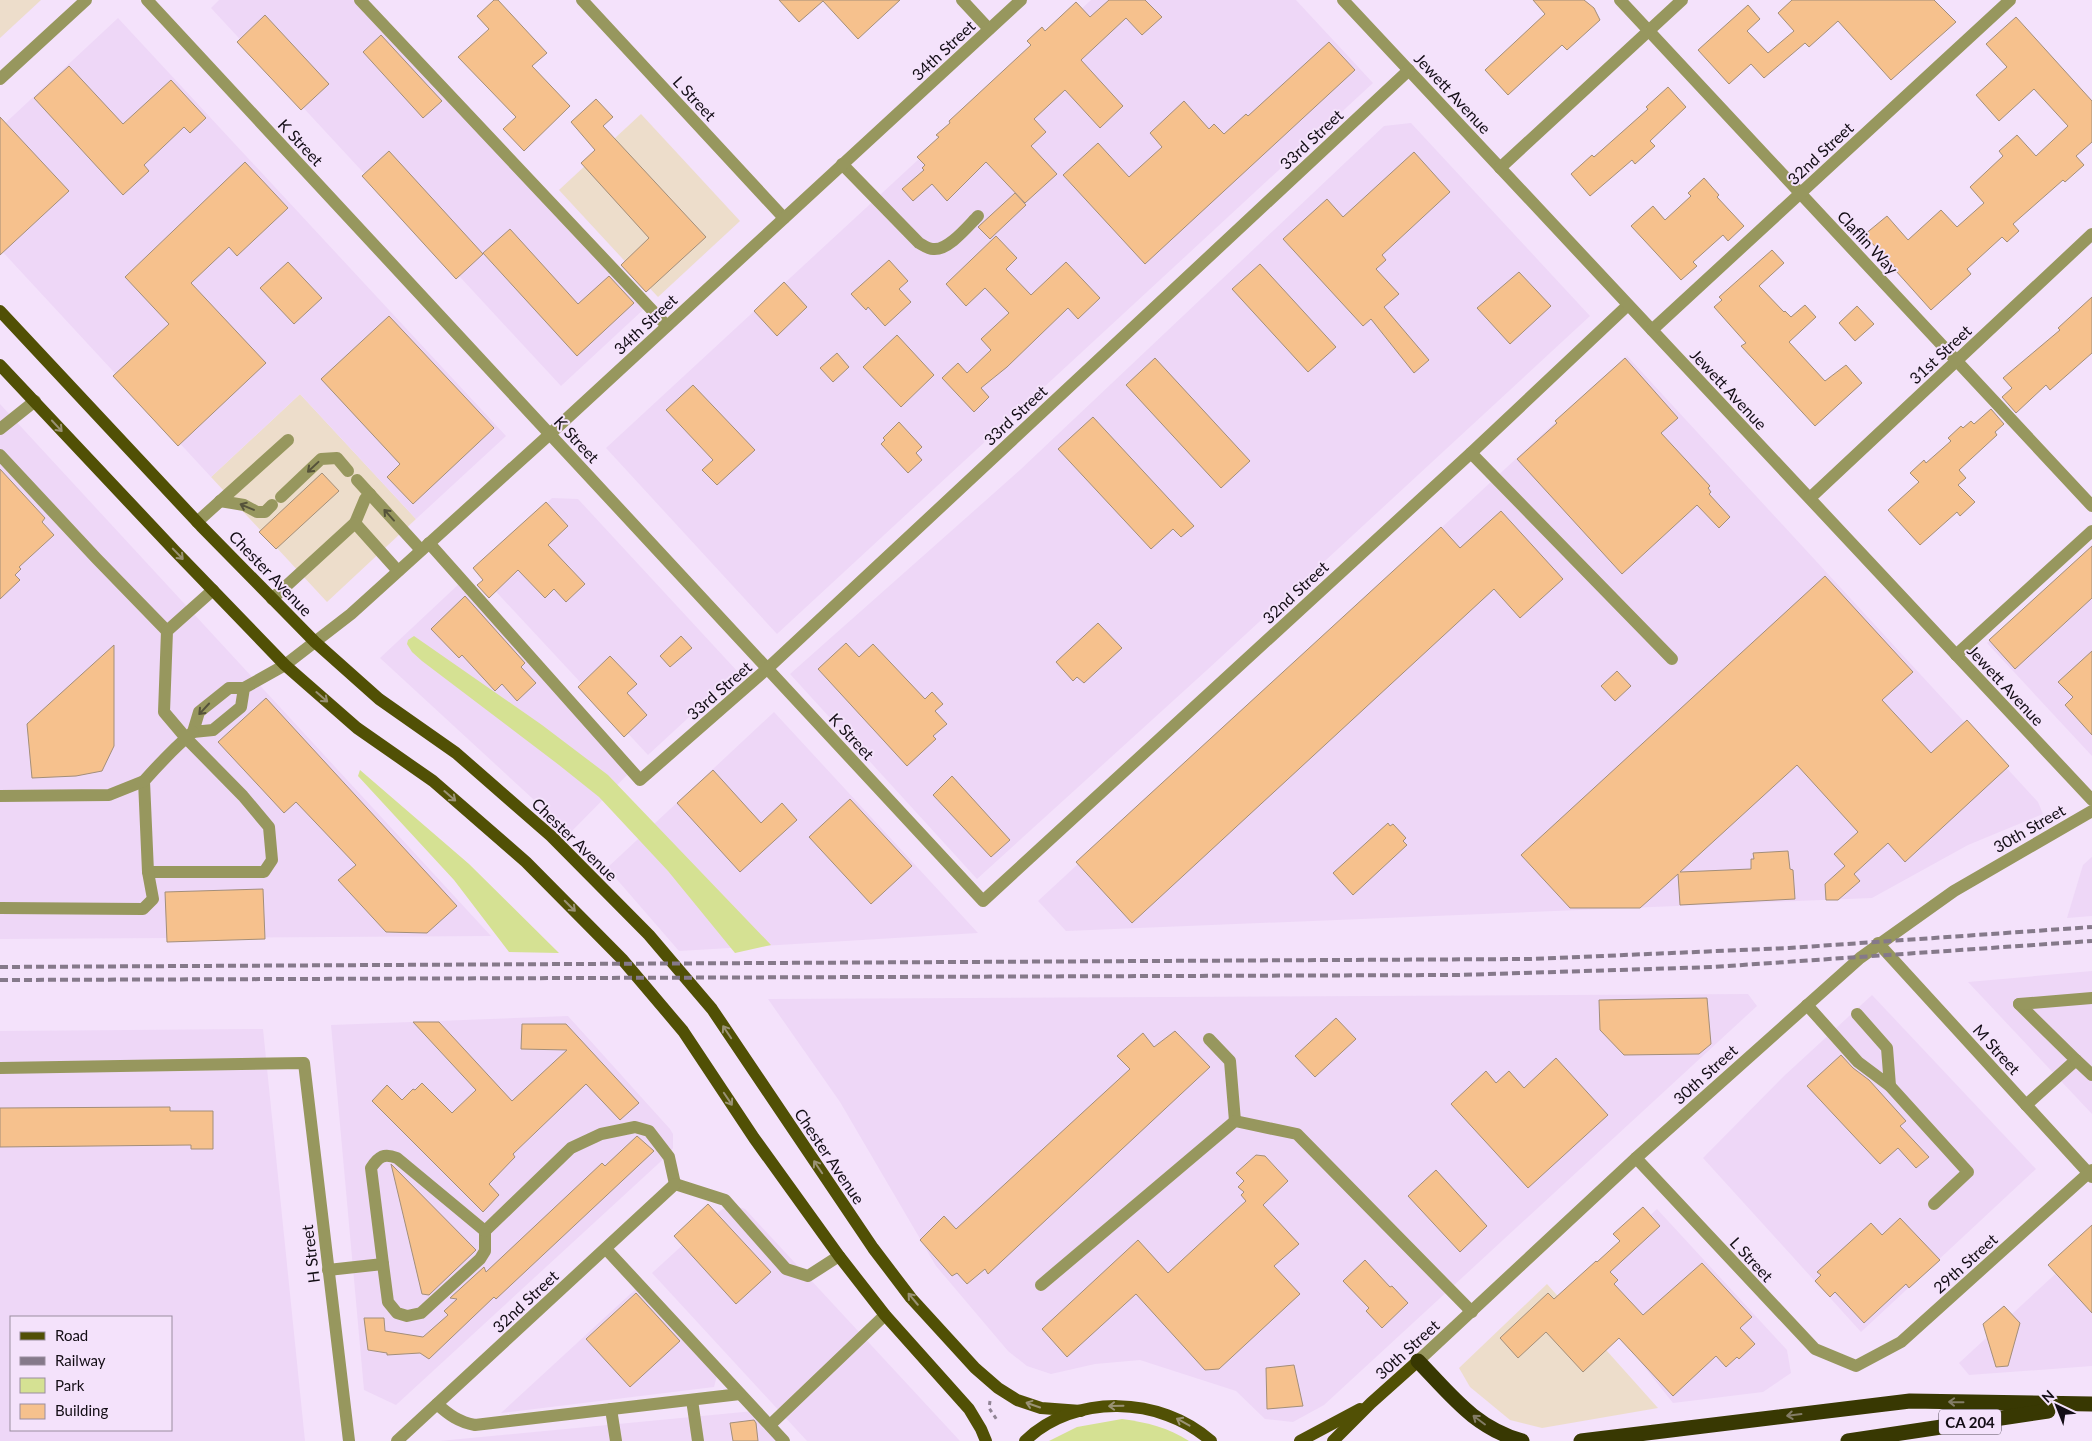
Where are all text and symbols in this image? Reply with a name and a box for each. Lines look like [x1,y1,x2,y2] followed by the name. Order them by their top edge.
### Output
[907,16,979,84] street label: 34th Street
[1411,49,1495,137] street label: Jewett Avenue
[670,72,721,124] street label: L Street
[1276,105,1347,173] street label: 33rd Street
[275,115,328,169] street label: K Street
[1783,118,1857,188] street label: 32nd Street
[1834,206,1903,278] street label: Claflin Way
[609,290,681,358] street label: 34th Street
[1905,320,1975,387] street label: 31st Street
[1687,345,1771,433] street label: Jewett Avenue
[980,381,1051,449] street label: 33rd Street
[551,412,604,466] street label: K Street
[51,419,63,432] one-way arrow
[307,461,320,473] one-way arrow
[240,502,255,512] one-way arrow
[384,509,395,522] one-way arrow
[226,526,316,620] street label: Chester Avenue
[172,548,184,560] one-way arrow
[1258,557,1332,627] street label: 32nd Street
[1964,641,2048,729] street label: Jewett Avenue
[683,657,755,723] street label: 33rd Street
[315,691,328,702] one-way arrow
[198,703,210,716] one-way arrow
[826,709,879,763] street label: K Street
[444,791,457,802] one-way arrow
[528,794,622,884] street label: Chester Avenue
[1990,800,2068,856] street label: 30th Street
[564,900,577,912] one-way arrow
[1970,1020,2025,1078] street label: M Street
[722,1026,732,1040] one-way arrow
[1669,1040,1741,1108] street label: 30th Street
[723,1092,733,1106] one-way arrow
[791,1105,869,1207] street label: Chester Avenue
[813,1160,823,1174] one-way arrow
[297,1224,323,1284] street label: H Street
[1929,1229,2001,1297] street label: 29th Street
[1727,1233,1778,1285] street label: L Street
[488,1266,562,1336] street label: 32nd Street
[907,1293,918,1306] one-way arrow
[1371,1315,1443,1383] street label: 30th Street
[10,1316,172,1431] legend
[55,1326,88,1344] text: Road
[55,1351,106,1369] text: Railway
[55,1376,85,1394] text: Park
[2032,1381,2082,1431] north arrow
[2038,1386,2058,1406] text: N
[1948,1397,1964,1407] one-way arrow
[1026,1400,1041,1409] one-way arrow
[55,1401,108,1419] text: Building
[1108,1401,1124,1411] one-way arrow
[1786,1410,1802,1420] one-way arrow
[1939,1410,2001,1434] road number: CA 204
[1473,1415,1486,1426] one-way arrow
[1176,1417,1191,1426] one-way arrow

